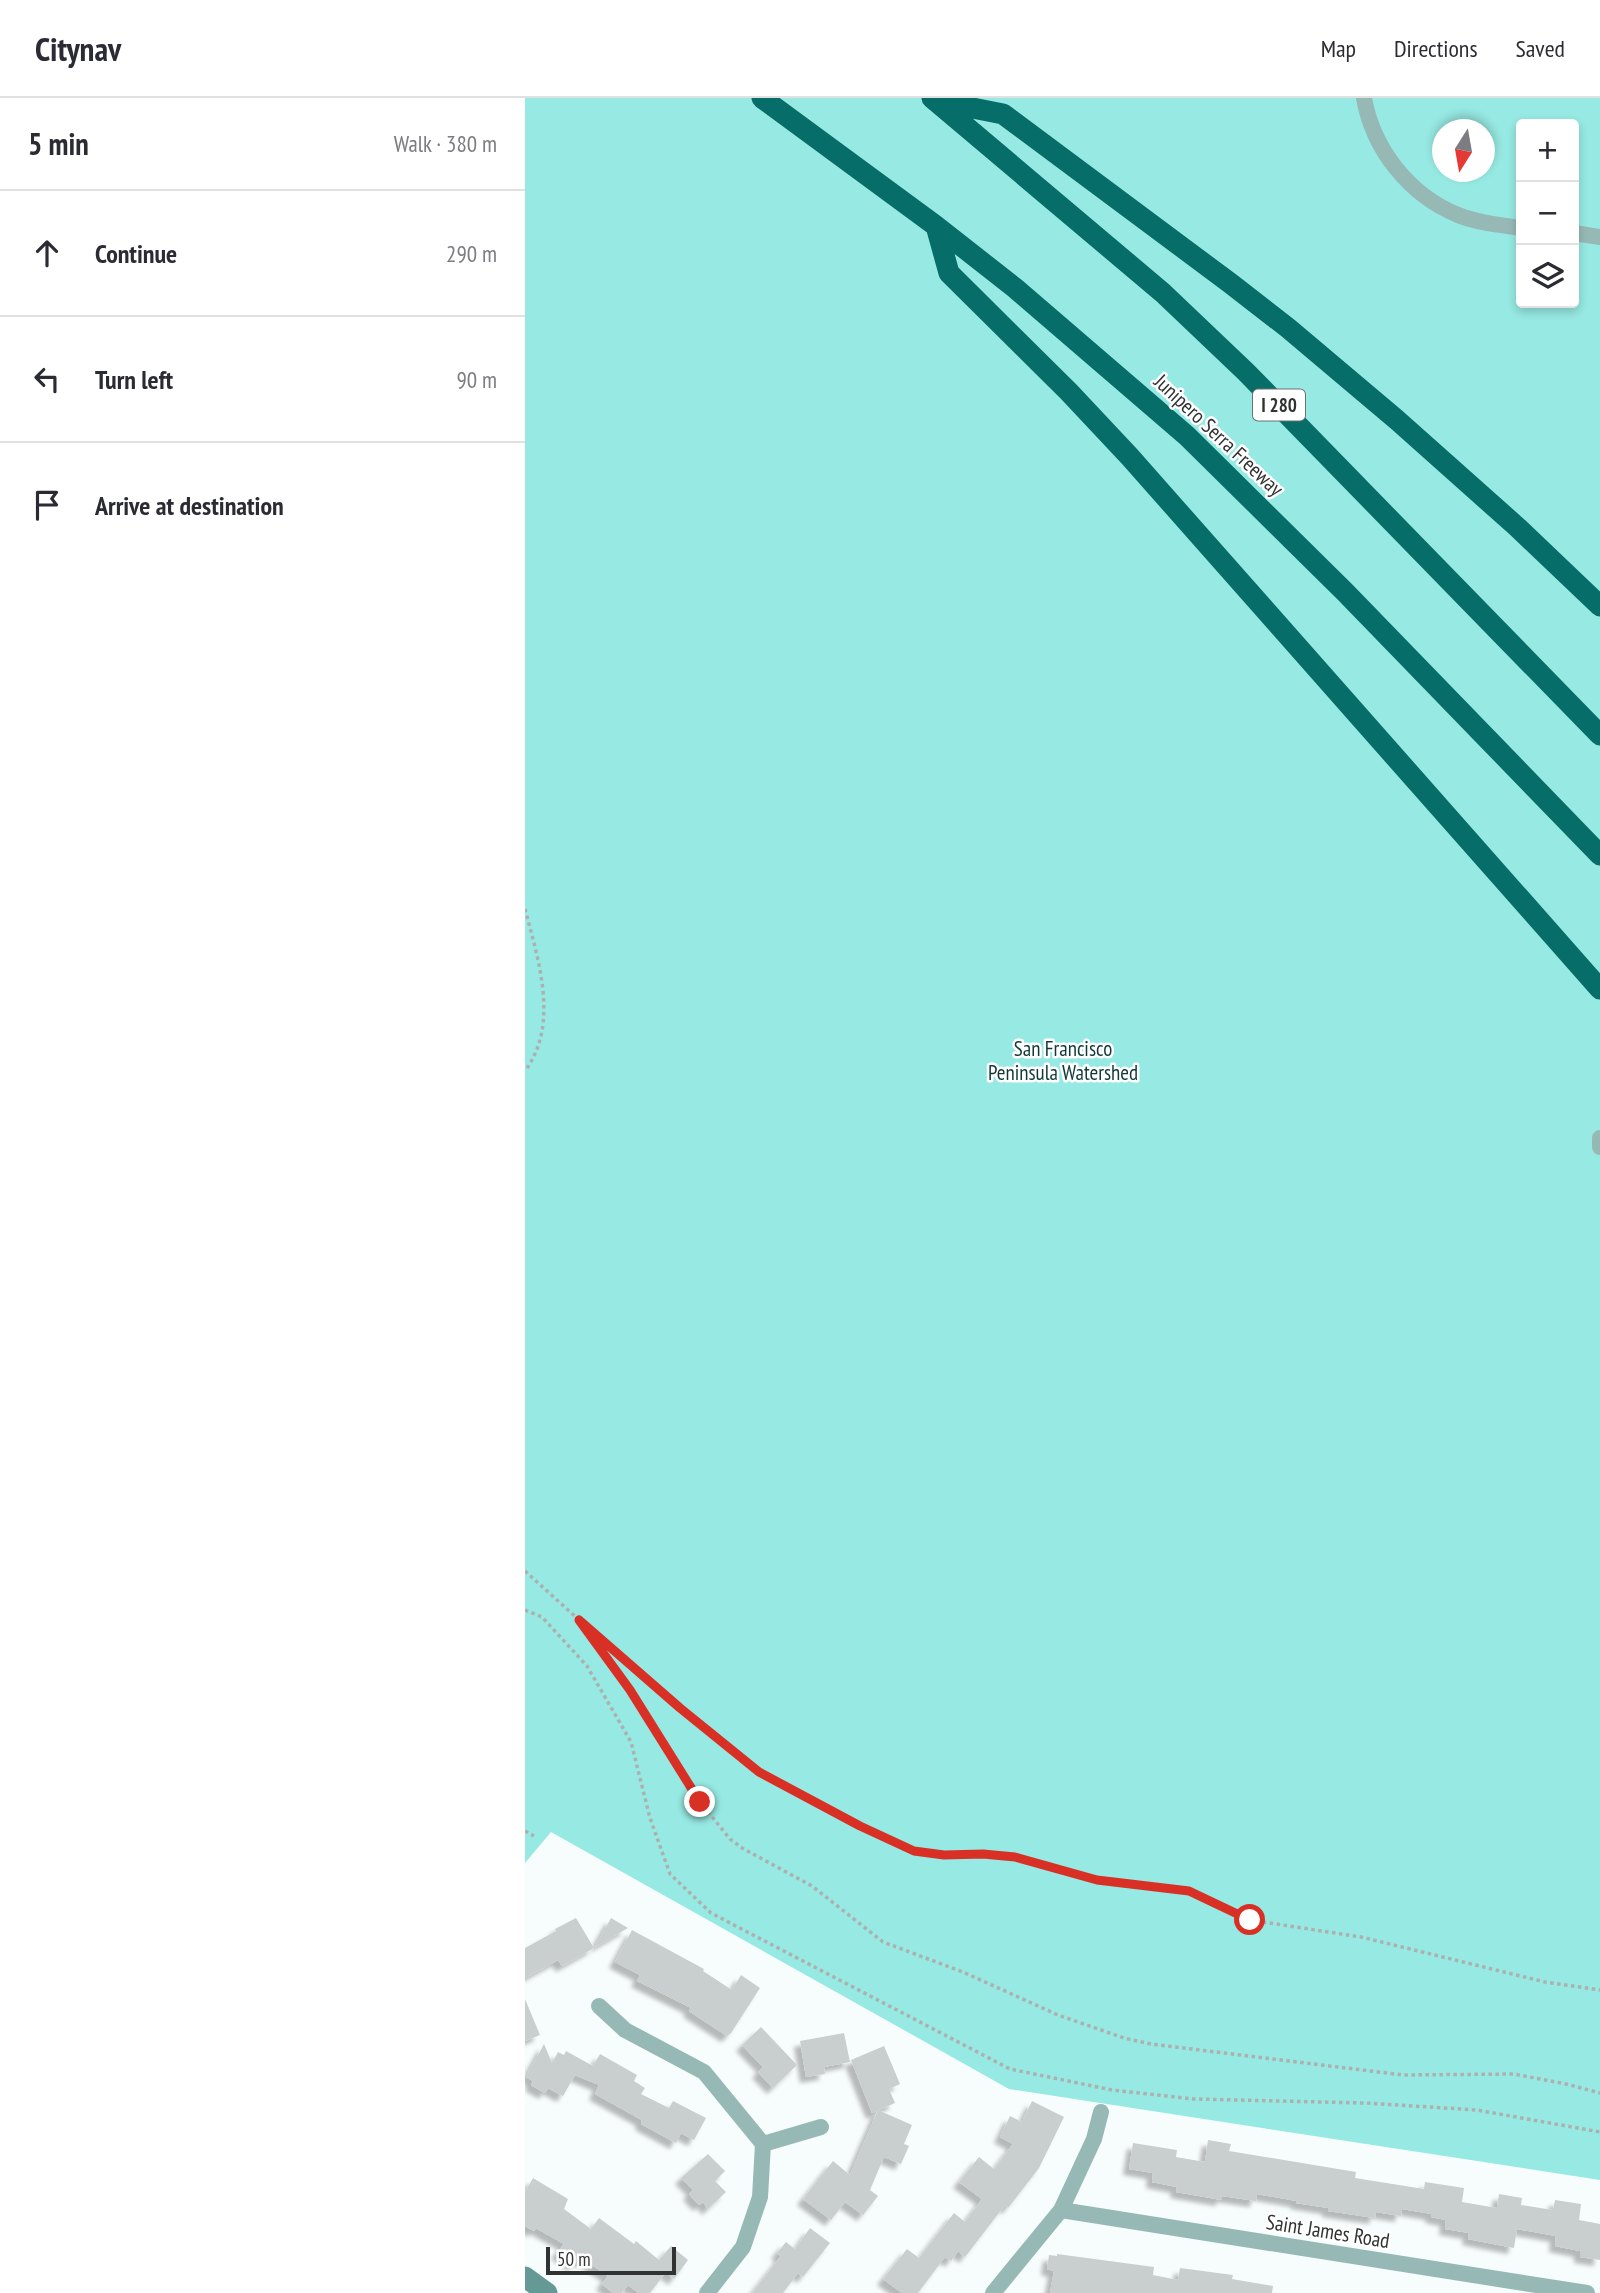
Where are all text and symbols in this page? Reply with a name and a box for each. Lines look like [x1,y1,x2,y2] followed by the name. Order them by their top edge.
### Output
[35,27,121,70] text: Citynav
[1321,33,1356,64] text: Map
[1394,33,1478,64] text: Directions
[1516,33,1565,64] text: Saved
[1432,119,1495,182] north arrow
[1516,119,1579,308] map controls
[1516,119,1579,182] button: +
[28,124,89,163] text: 5 min
[394,129,497,158] text: Walk · 380 m
[1516,182,1579,245] button: −
[28,234,66,272] icon: ahead
[95,237,177,270] text: Continue
[446,239,497,268] text: 290 m
[1516,245,1579,308] button: layers
[28,360,66,398] icon: left
[95,363,173,396] text: Turn left
[456,365,497,394] text: 90 m
[1148,367,1289,502] street label: Junipero Serra Freeway
[1253,390,1305,420] road number: I 280
[28,486,66,524] icon: arrive
[95,489,284,522] text: Arrive at destination
[988,1035,1138,1086] park label: San Francisco Peninsula Watershed
[684,1786,715,1817] route end
[1234,1904,1265,1935] route start
[1264,2208,1392,2254] street label: Saint James Road
[546,2244,675,2276] scale bar
[557,2247,591,2271] text: 50 m

